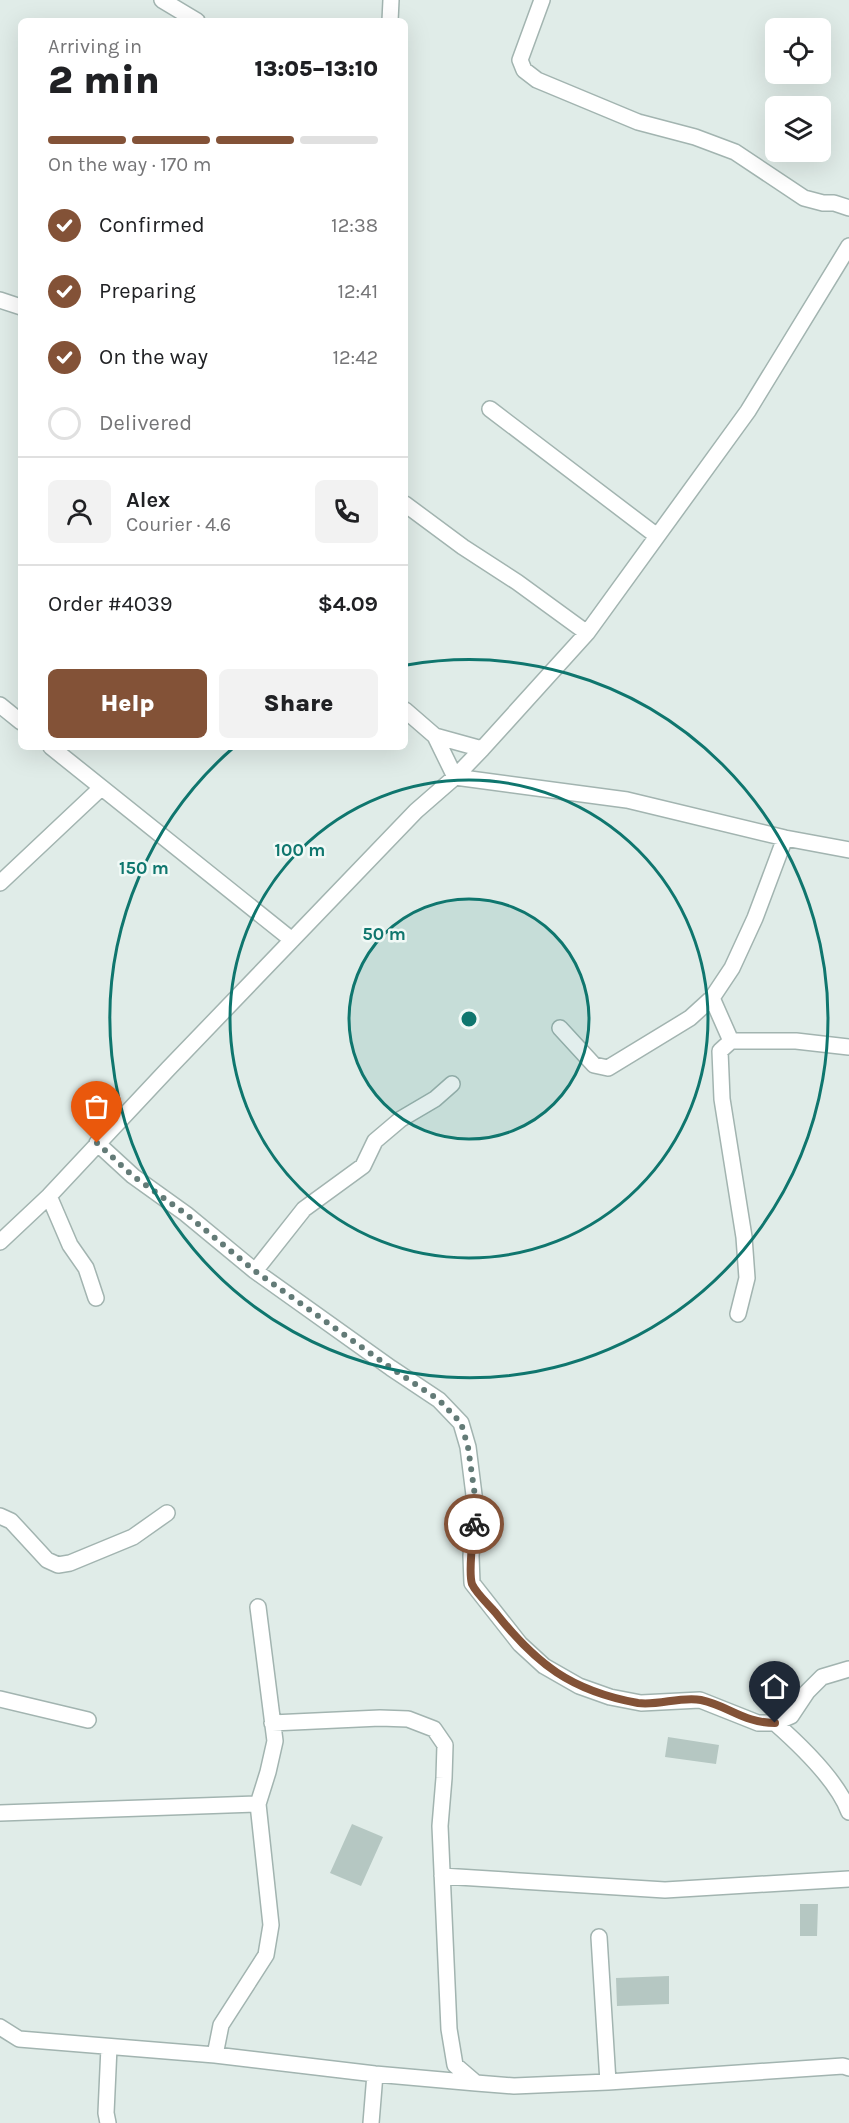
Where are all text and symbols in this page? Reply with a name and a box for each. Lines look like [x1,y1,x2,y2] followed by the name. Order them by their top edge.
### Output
[765,18,831,162] map controls
[765,18,831,84] button: locate
[48,35,142,58] text: Arriving in
[255,56,378,82] text: 13:05–13:10
[48,57,160,103] text: 2 min
[765,96,831,162] button: layers
[48,153,212,176] text: On the way · 170 m
[48,209,81,242] icon: check
[99,212,205,238] text: Confirmed
[331,214,378,237] text: 12:38
[48,275,81,308] icon: check
[99,278,196,304] text: Preparing
[337,280,378,303] text: 12:41
[48,341,81,374] icon: check
[99,344,208,370] text: On the way
[332,346,378,369] text: 12:42
[99,410,192,436] text: Delivered
[48,480,111,543] button: person
[315,480,378,543] button: phone
[126,487,170,513] text: Alex
[126,513,231,536] text: Courier · 4.6
[48,591,173,617] text: Order #4039
[318,591,378,617] text: $4.09
[48,669,207,738] button: Help
[219,669,378,738] button: Share
[275,839,325,861] text: 100 m
[119,857,169,879] text: 150 m
[362,923,406,945] text: 50 m
[459,1009,479,1029] centre of rings
[71,1081,122,1143] pin
[80,1090,113,1123] icon: bag
[444,1494,504,1554] courier
[458,1508,491,1541] icon: bike
[749,1661,800,1723] pin
[758,1670,791,1703] icon: home

